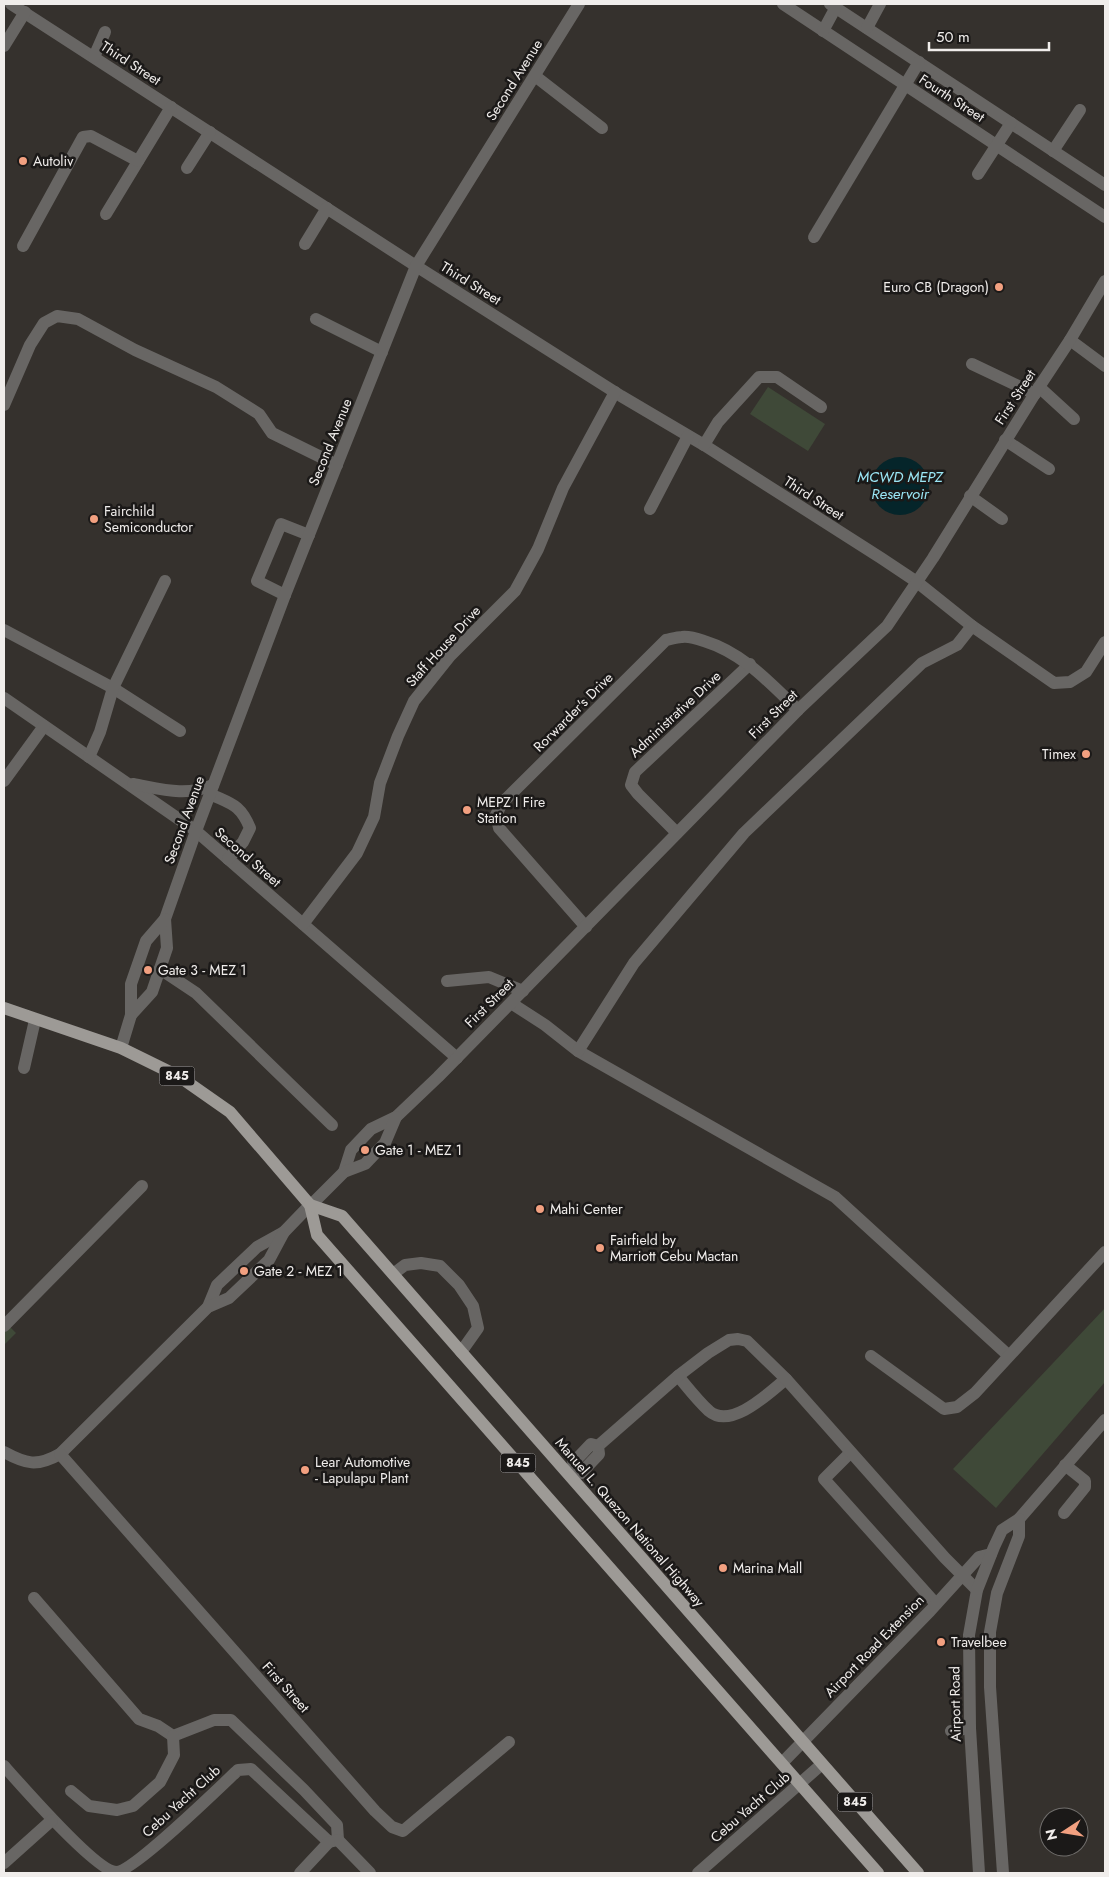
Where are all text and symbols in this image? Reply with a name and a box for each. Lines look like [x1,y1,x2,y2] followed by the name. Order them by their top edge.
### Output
[929,20,1049,52] scale bar
[936,26,970,48] text: 50 m
[97,36,165,90] street label: Third Street
[481,36,547,124] street label: Second Avenue
[915,69,989,127] street label: Fourth Street
[33,151,74,171] place label: Autoliv
[17,155,29,167] marker: Autoliv
[437,257,506,310] street label: Third Street
[883,277,989,297] place label: Euro CB (Dragon)
[993,281,1005,293] marker: Euro CB (Dragon)
[990,365,1041,428] street label: First Street
[303,395,357,489] street label: Second Avenue
[857,466,945,505] water label: MCWD MEPZ Reservoir
[780,471,848,525] street label: Third Street
[104,501,193,537] place label: Fairchild Semiconductor
[88,513,100,525] marker: Fairchild Semiconductor
[401,601,485,691] street label: Staff House Drive
[625,666,725,762] street label: Administrative Drive
[529,668,617,756] street label: Rorwarder's Drive
[744,685,802,743] street label: First Street
[1042,744,1076,764] place label: Timex
[1080,748,1092,760] marker: Timex
[159,773,209,867] street label: Second Avenue
[477,792,545,828] place label: MEPZ I Fire Station
[461,804,473,816] marker: MEPZ I Fire Station
[210,823,286,892] street label: Second Street
[158,960,247,980] place label: Gate 3 - MEZ 1
[142,964,154,976] marker: Gate 3 - MEZ 1
[460,974,518,1032] street label: First Street
[160,1066,194,1086] road number: 845
[375,1140,462,1160] place label: Gate 1 - MEZ 1
[359,1144,371,1156] marker: Gate 1 - MEZ 1
[550,1199,623,1219] place label: Mahi Center
[534,1203,546,1215] marker: Mahi Center
[610,1230,738,1266] place label: Fairfield by Marriott Cebu Mactan
[594,1242,606,1254] marker: Fairfield by Marriott Cebu Mactan
[254,1261,343,1281] place label: Gate 2 - MEZ 1
[238,1265,250,1277] marker: Gate 2 - MEZ 1
[551,1433,710,1612] street label: Manuel L. Quezon National Highway
[315,1452,410,1488] place label: Lear Automotive - Lapulapu Plant
[500,1454,536,1472] road number: 845
[299,1464,311,1476] marker: Lear Automotive - Lapulapu Plant
[733,1558,802,1578] place label: Marina Mall
[717,1562,729,1574] marker: Marina Mall
[820,1590,928,1702] street label: Airport Road Extension
[951,1632,1007,1652] place label: Travelbee
[935,1636,947,1648] marker: Travelbee
[258,1657,315,1717] street label: First Street
[944,1666,966,1742] street label: Airport Road
[137,1760,225,1842] street label: Cebu Yacht Club
[706,1767,794,1847] street label: Cebu Yacht Club
[838,1792,872,1811] road number: 845
[1039,1807,1089,1857] north arrow
[1040,1827,1062,1842] text: N

